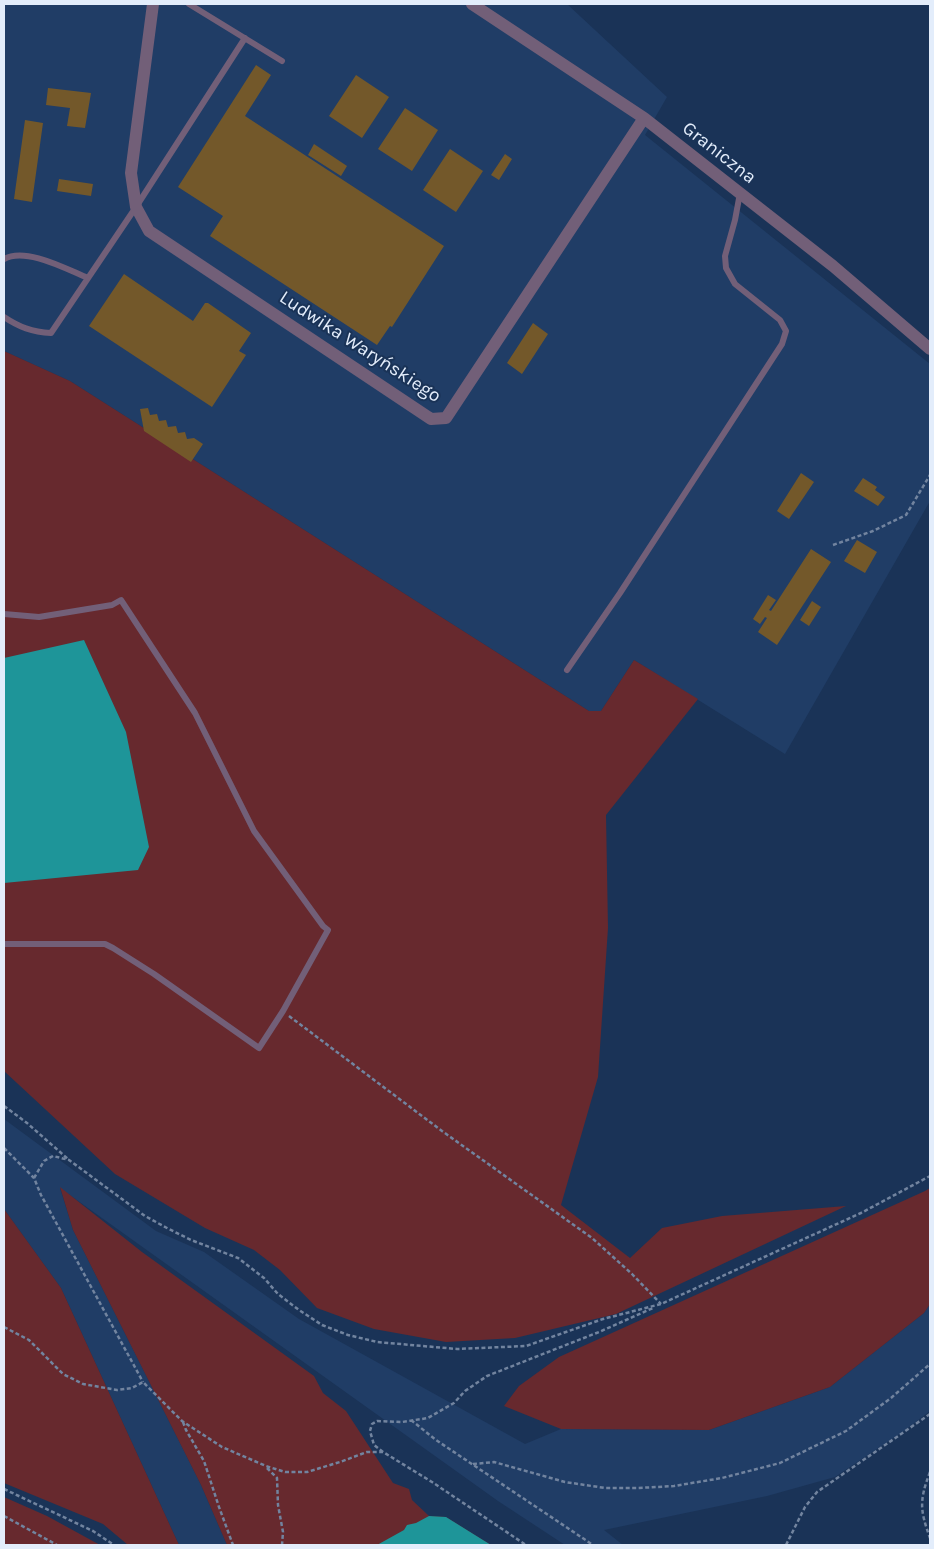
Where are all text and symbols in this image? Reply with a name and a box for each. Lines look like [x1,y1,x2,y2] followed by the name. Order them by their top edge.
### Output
[678,117,760,189] street label: Graniczna
[275,286,445,408] street label: Ludwika Waryńskiego

